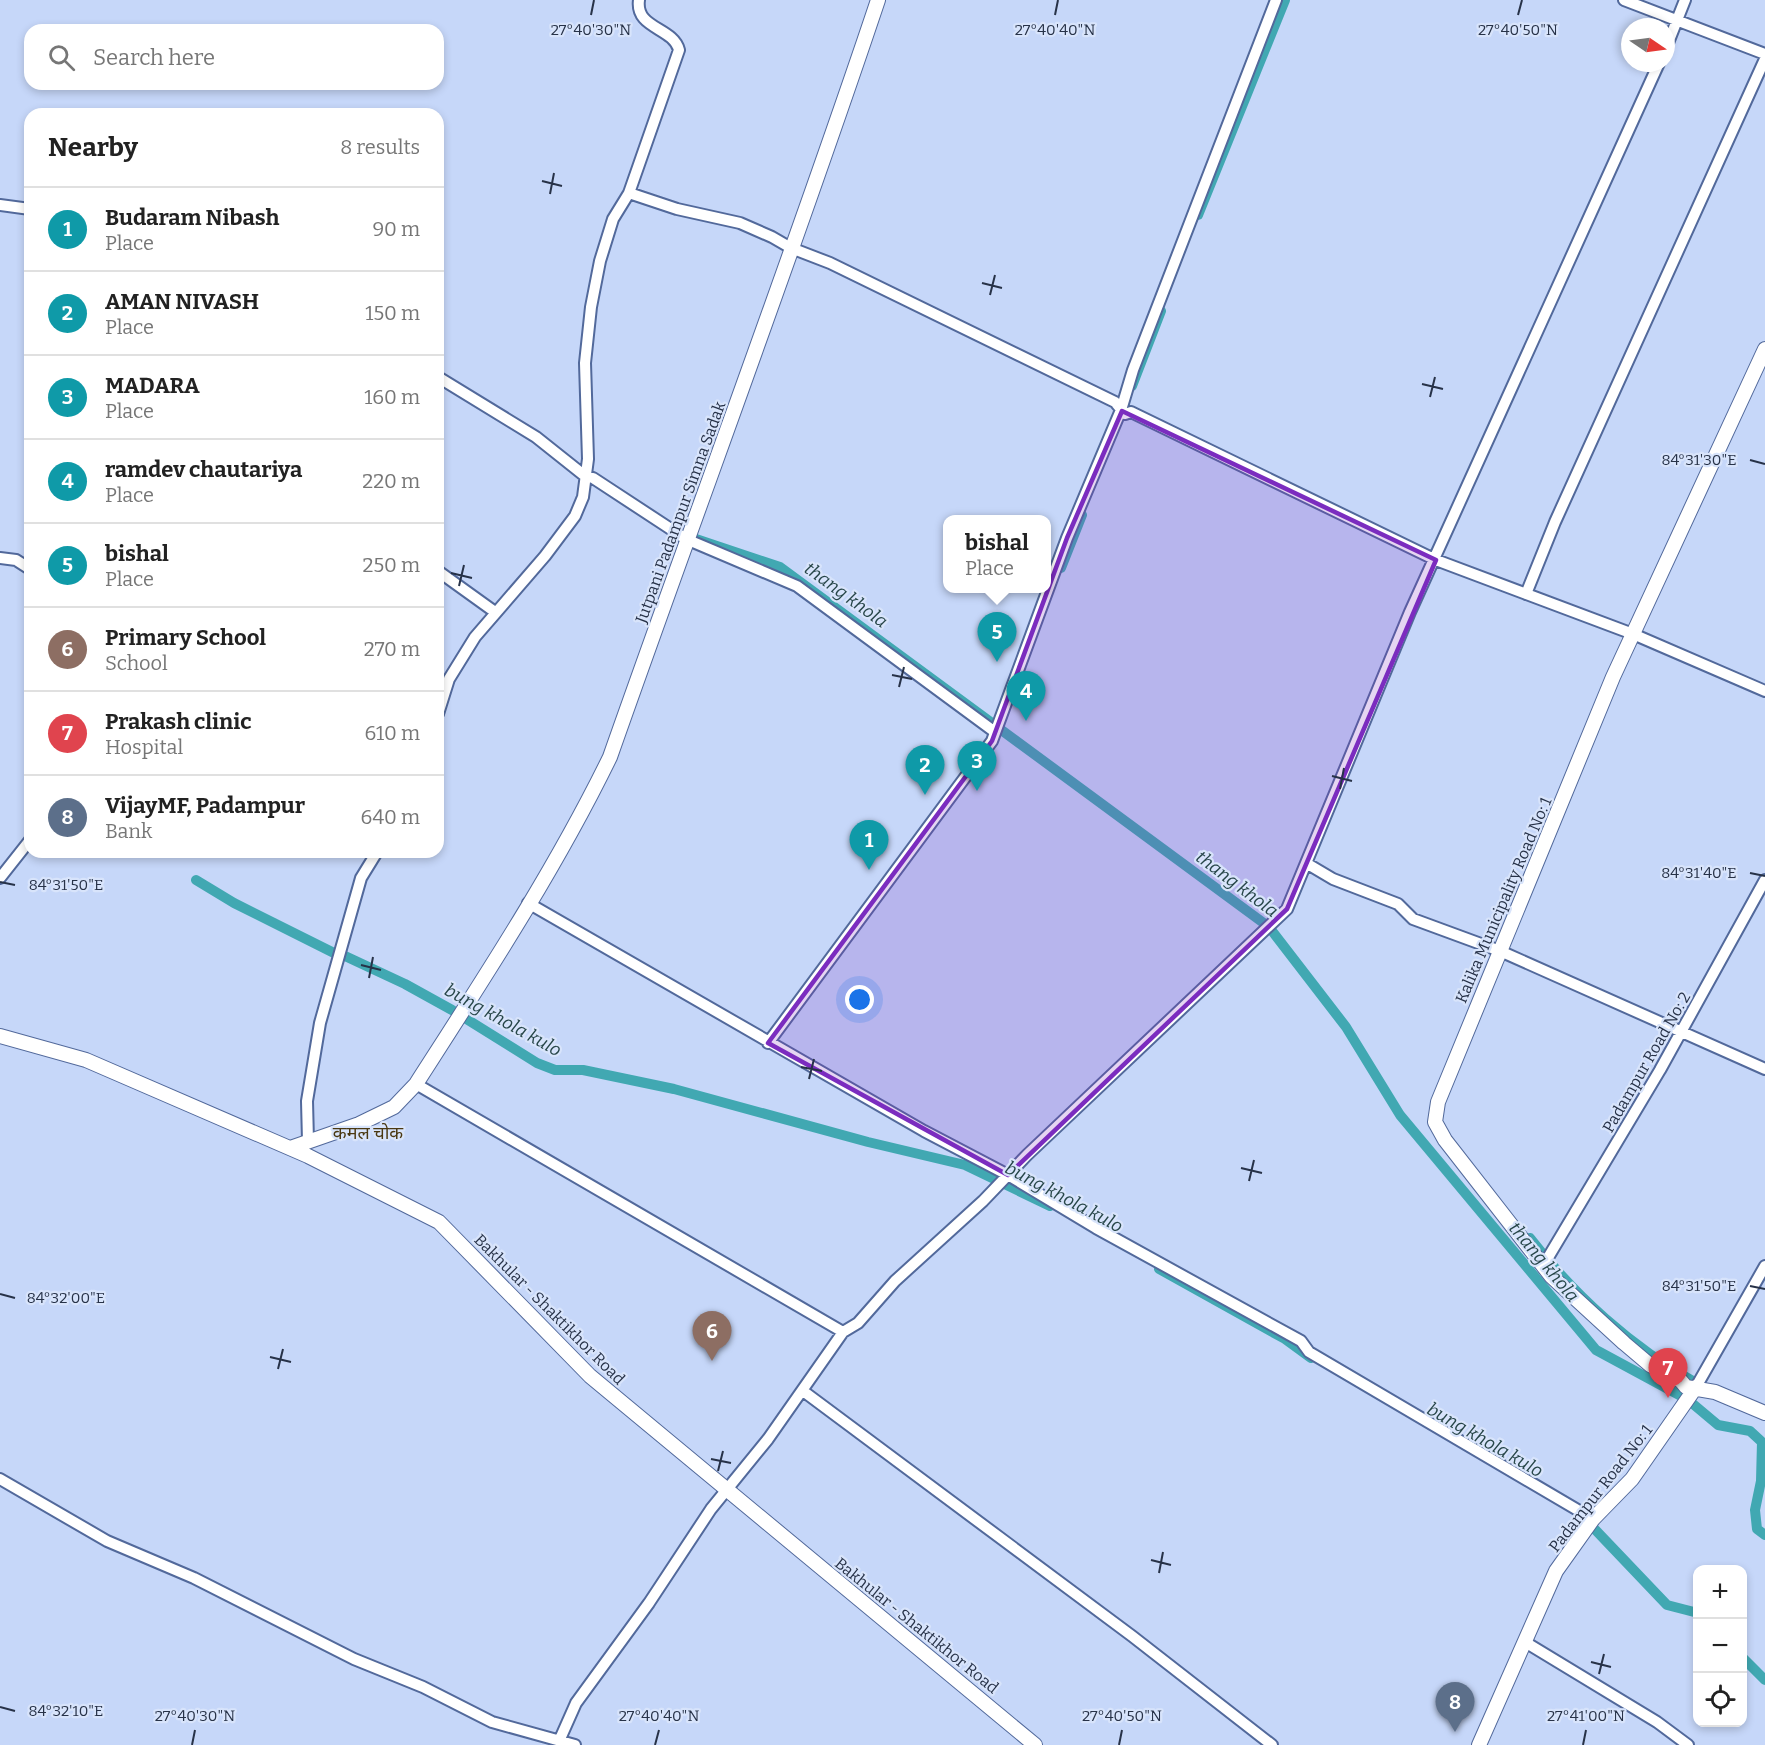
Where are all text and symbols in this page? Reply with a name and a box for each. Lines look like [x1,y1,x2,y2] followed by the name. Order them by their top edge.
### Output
[1621,18,1675,72] north arrow
[551,21,631,39] text: 27°40'30"N
[1015,21,1095,39] text: 27°40'40"N
[1478,21,1558,39] text: 27°40'50"N
[24,24,444,90] search box
[45,41,78,74] icon: search
[93,44,215,71] text: Search here
[48,132,138,163] text: Nearby
[340,135,420,159] text: 8 results
[105,204,280,231] text: Budaram Nibash
[63,217,72,241] text: 1
[372,217,420,241] text: 90 m
[105,231,154,255] text: Place
[105,288,259,315] text: AMAN NIVASH
[62,301,73,325] text: 2
[365,301,420,325] text: 150 m
[105,315,154,339] text: Place
[105,372,200,399] text: MADARA
[62,385,73,409] text: 3
[364,385,420,409] text: 160 m
[105,399,154,423] text: Place
[631,399,729,626] street label: Jutpani Padampur Simna Sadak
[1661,451,1737,469] text: 84°31'30"E
[105,456,302,483] text: ramdev chautariya
[61,469,74,493] text: 4
[362,469,420,493] text: 220 m
[105,483,154,507] text: Place
[943,515,1051,593] popup
[965,529,1029,556] text: bishal
[105,540,169,567] text: bishal
[62,553,73,577] text: 5
[363,553,420,577] text: 250 m
[965,556,1014,580] text: Place
[800,557,892,633] water label: thang khola
[105,567,154,591] text: Place
[978,612,1016,662] pin: 5
[105,624,266,651] text: Primary School
[62,637,73,661] text: 6
[364,637,420,661] text: 270 m
[105,651,168,675] text: School
[1006,672,1046,721] pin: 4
[105,708,252,735] text: Prakash clinic
[62,721,73,745] text: 7
[364,721,420,745] text: 610 m
[105,735,183,759] text: Hospital
[958,742,996,791] pin: 3
[906,746,944,795] pin: 2
[105,792,305,819] text: VijayMF, Padampur
[1451,794,1556,1006] street label: Kalika Municipality Road No: 1
[61,805,74,829] text: 8
[361,805,420,829] text: 640 m
[105,819,152,843] text: Bank
[850,820,888,870] pin: 1
[1191,846,1283,922] water label: thang khola
[1661,864,1737,882] text: 84°31'40"E
[29,876,103,894] text: 84°31'50"E
[441,979,565,1061] water label: bung khola kulo
[845,985,874,1014] your location
[1599,989,1694,1136] street label: Padampur Road No: 2
[333,1122,404,1144] district label: कमल चोक
[1001,1157,1127,1237] water label: bung khola kulo
[1504,1218,1584,1306] water label: thang khola
[471,1230,629,1389] street label: Bakhular - Shaktikhor Road
[1662,1277,1736,1295] text: 84°31'50"E
[27,1289,105,1307] text: 84°32'00"E
[692,1312,732,1361] pin: 6
[1648,1348,1688,1398] pin: 7
[1423,1398,1547,1482] water label: bung khola kulo
[1545,1420,1656,1556] street label: Padampur Road No: 1
[831,1554,1003,1698] street label: Bakhular - Shaktikhor Road
[1693,1565,1747,1727] map controls
[1693,1565,1747,1619] button: +
[1693,1619,1747,1673] button: −
[1693,1673,1747,1727] button: locate
[1436,1682,1474,1732] pin: 8
[29,1702,103,1720] text: 84°32'10"E
[155,1707,235,1725] text: 27°40'30"N
[619,1707,699,1725] text: 27°40'40"N
[1082,1707,1162,1725] text: 27°40'50"N
[1547,1707,1625,1725] text: 27°41'00"N

